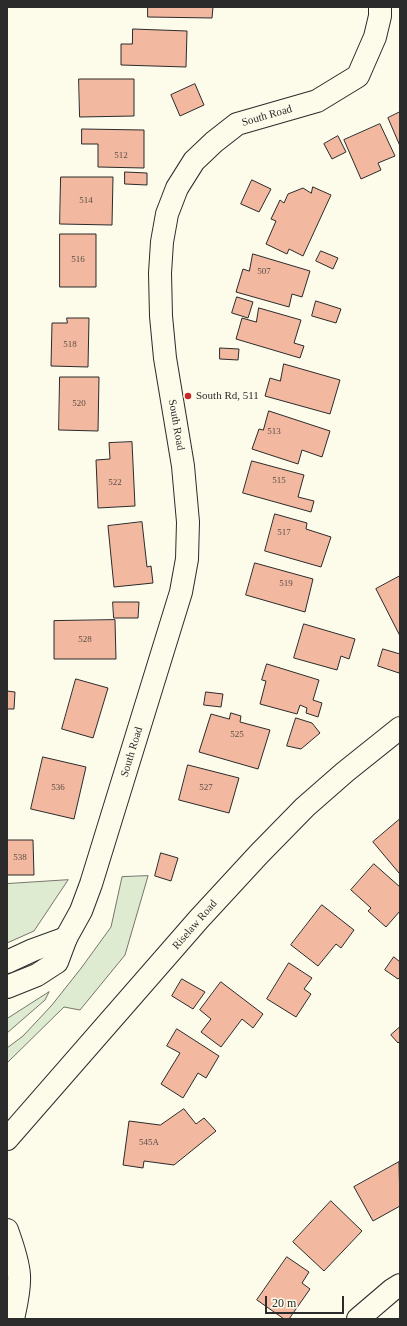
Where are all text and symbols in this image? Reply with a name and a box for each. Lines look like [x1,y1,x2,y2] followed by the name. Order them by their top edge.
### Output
[240,103,294,129] street label: South Road
[114,151,128,161] house number: 512
[79,196,93,206] house number: 514
[71,255,85,265] house number: 516
[257,267,271,277] house number: 507
[63,340,77,350] house number: 518
[196,389,259,403] place label: South Rd, 511
[183,391,193,401] marker: South Rd, 511
[165,398,187,452] street label: South Road
[72,399,86,409] house number: 520
[267,427,281,437] house number: 513
[272,476,286,486] house number: 515
[108,478,122,488] house number: 522
[277,528,291,538] house number: 517
[279,579,293,589] house number: 519
[78,635,92,645] house number: 528
[118,725,146,779] street label: South Road
[230,730,244,740] house number: 525
[51,783,65,793] house number: 536
[199,783,213,793] house number: 527
[13,853,27,863] house number: 538
[170,897,220,953] street label: Riselaw Road
[139,1138,159,1148] house number: 545A
[267,1288,346,1314] scale bar
[272,1296,296,1310] text: 20 m

